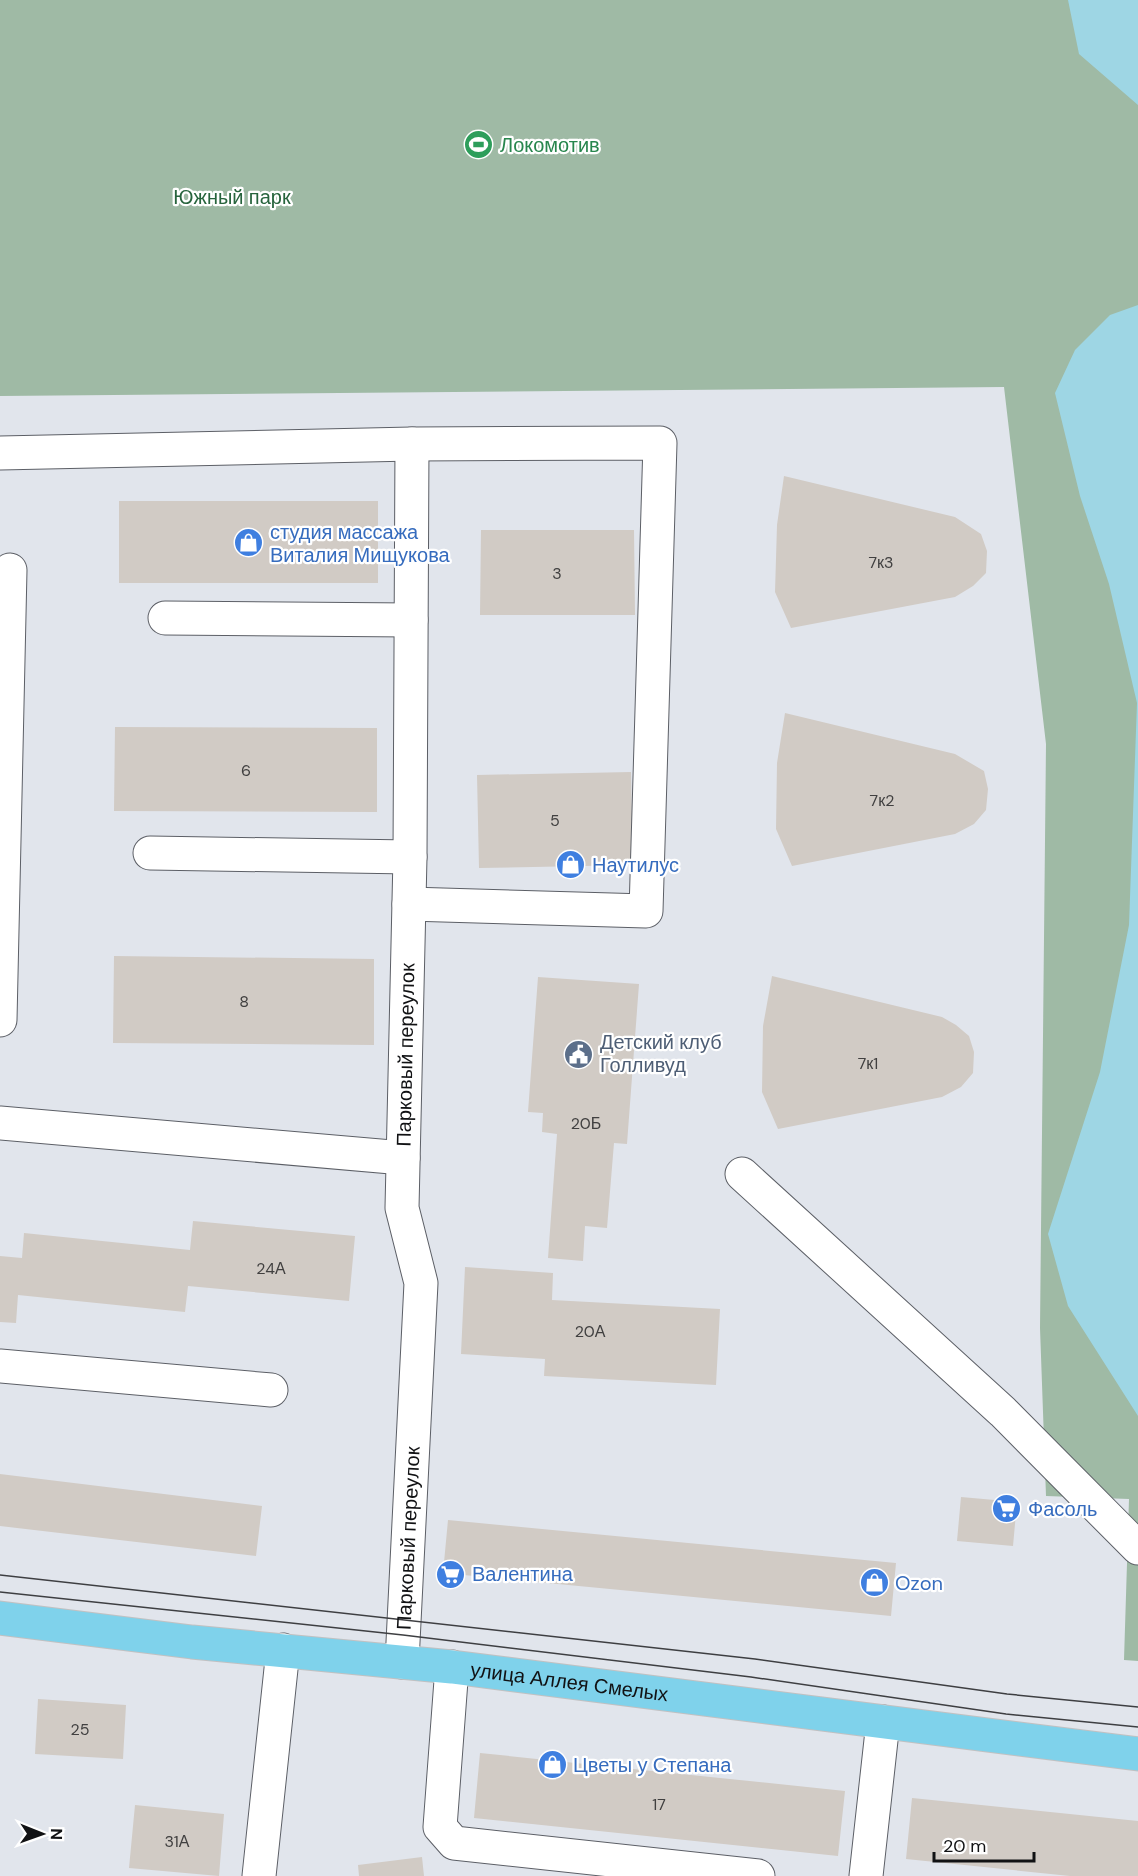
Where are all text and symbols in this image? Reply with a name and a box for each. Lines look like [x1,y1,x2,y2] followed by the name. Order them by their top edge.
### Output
[463,129,495,161] sports icon: Локомотив
[500,132,600,158] place label: Локомотив
[173,184,291,210] park label: Южный парк
[270,519,451,568] place label: студия массажа Виталия Мищукова
[233,527,265,559] shop icon: студия массажа Виталия Мищукова
[868,552,894,573] house number: 7к3
[552,563,562,584] house number: 3
[241,760,251,781] house number: 6
[870,790,894,811] house number: 7к2
[550,810,560,831] house number: 5
[555,849,587,881] shop icon: Наутилус
[592,852,679,878] place label: Наутилус
[390,963,421,1147] street label: Парковый переулок
[239,991,249,1012] house number: 8
[600,1029,722,1078] place label: Детский клуб Голливуд
[563,1038,595,1070] public building icon: Детский клуб Голливуд
[858,1053,878,1074] house number: 7к1
[571,1113,601,1134] house number: 20Б
[256,1258,286,1279] house number: 24А
[575,1321,606,1342] house number: 20А
[391,1446,426,1630] street label: Парковый переулок
[991,1493,1023,1525] supermarket icon: Фасоль
[1028,1496,1097,1522] place label: Фасоль
[435,1558,467,1590] supermarket icon: Валентина
[472,1561,574,1587] place label: Валентина
[858,1567,890,1599] shop icon: Ozon
[895,1570,943,1596] place label: Ozon
[469,1656,670,1707] street label: улица Аллея Смелых
[71,1719,89,1740] house number: 25
[536,1749,568,1781] shop icon: Цветы у Степана
[573,1752,732,1778] place label: Цветы у Степана
[652,1794,666,1815] house number: 17
[12,1804,72,1864] north arrow
[934,1825,1034,1863] scale bar
[46,1828,67,1840] text: N
[165,1831,190,1852] house number: 31А
[943,1834,986,1858] text: 20 m

